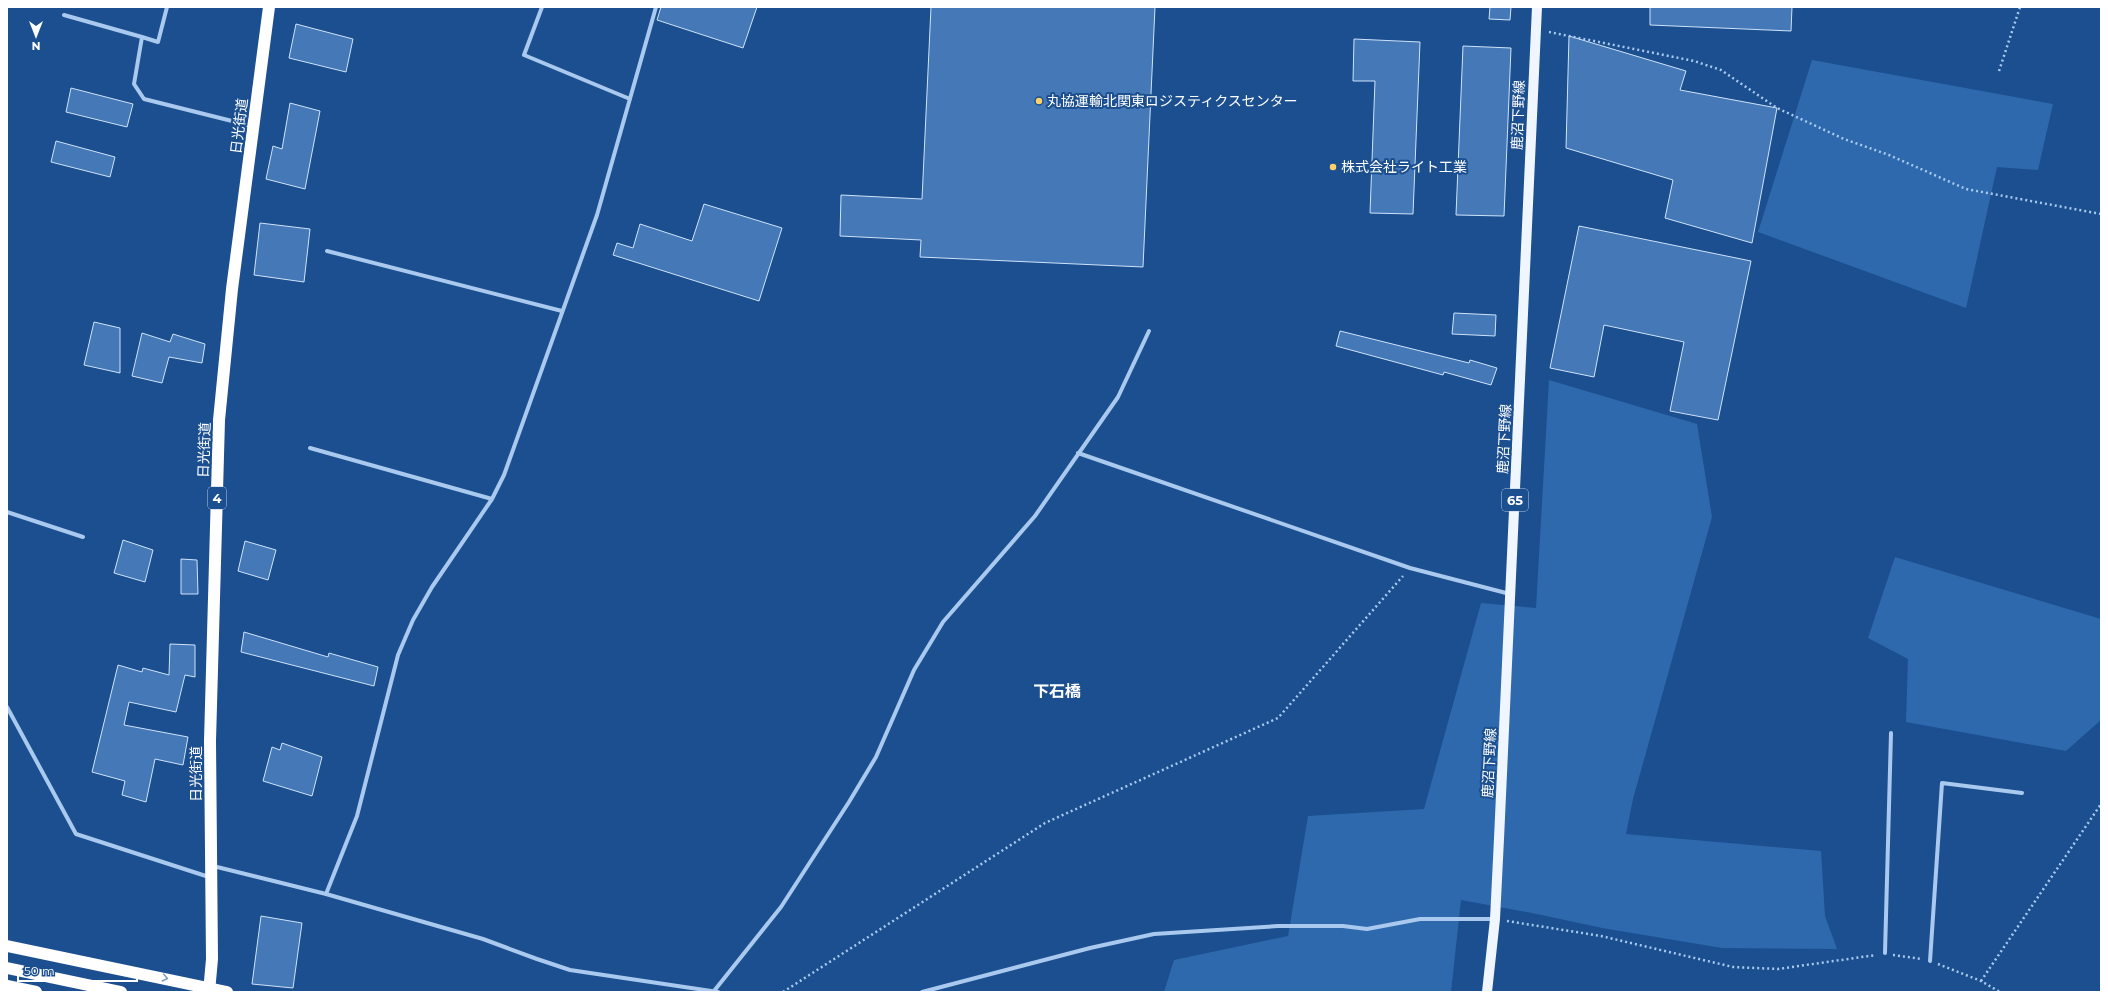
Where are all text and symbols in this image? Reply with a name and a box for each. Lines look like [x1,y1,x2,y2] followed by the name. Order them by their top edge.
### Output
[16,16,56,56] north arrow
[32,39,40,53] text: N
[1508,80,1528,150] street label: 鹿沼下野線
[1047,92,1298,110] place label: 丸協運輸北関東ロジスティクスセンター
[1034,96,1044,106] marker: 丸協運輸北関東ロジスティクスセンター
[227,97,251,155] street label: 日光街道
[1341,158,1467,176] place label: 株式会社ライト工業
[1328,162,1338,172] marker: 株式会社ライト工業
[1493,404,1515,474] street label: 鹿沼下野線
[194,422,214,478] street label: 日光街道
[208,487,226,509] road number: 4
[1502,489,1528,511] road number: 65
[1033,682,1081,701] district label: 下石橋
[1478,728,1500,798] street label: 鹿沼下野線
[187,746,205,802] street label: 日光街道
[18,957,137,983] scale bar
[24,963,55,978] text: 50 m
[162,973,168,982] one-way arrow

